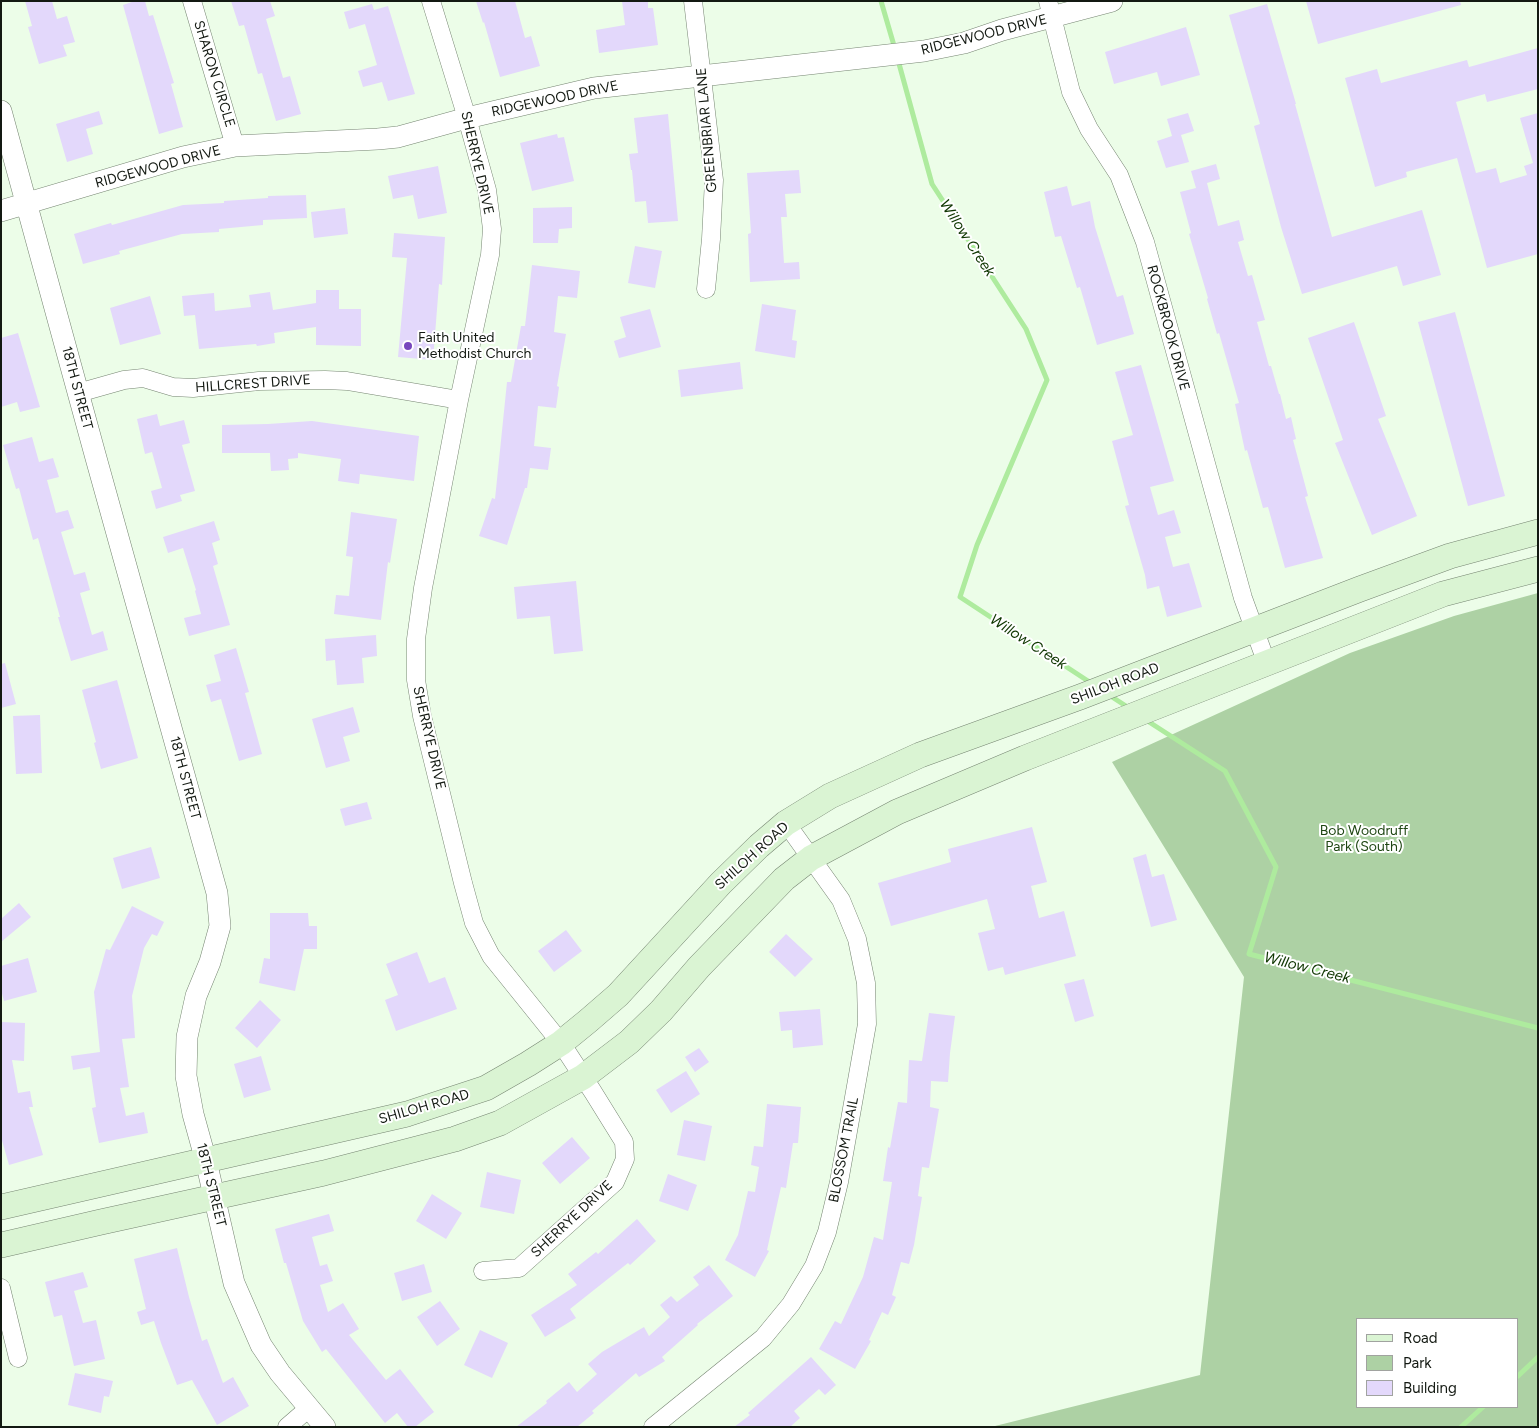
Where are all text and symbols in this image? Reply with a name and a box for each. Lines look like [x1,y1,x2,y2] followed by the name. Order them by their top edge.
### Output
[919,11,1049,59] street label: RIDGEWOOD DRIVE
[190,19,238,129] street label: SHARON CIRCLE
[693,67,721,193] street label: GREENBRIAR LANE
[490,77,620,121] street label: RIDGEWOOD DRIVE
[457,110,497,216] street label: SHERRYE DRIVE
[93,142,223,192] street label: RIDGEWOOD DRIVE
[935,196,999,280] water label: Willow Creek
[1143,263,1193,393] street label: ROCKBROOK DRIVE
[418,330,531,362] place label: Faith United Methodist Church
[402,340,414,352] marker: Faith United Methodist Church
[58,345,96,431] street label: 18TH STREET
[195,372,311,396] street label: HILLCREST DRIVE
[986,610,1070,674] water label: Willow Creek
[1068,659,1162,709] street label: SHILOH ROAD
[409,685,449,791] street label: SHERRYE DRIVE
[166,735,204,821] street label: 18TH STREET
[712,818,792,894] street label: SHILOH ROAD
[1320,823,1408,856] park label: Bob Woodruff Park (South)
[1262,949,1352,987] water label: Willow Creek
[377,1086,471,1128] street label: SHILOH ROAD
[826,1096,862,1204] street label: BLOSSOM TRAIL
[193,1142,229,1228] street label: 18TH STREET
[528,1177,616,1261] street label: SHERRYE DRIVE
[1356,1318,1519,1408] legend
[1403,1329,1438,1347] text: Road
[1403,1354,1432,1372] text: Park
[1403,1379,1457,1397] text: Building

